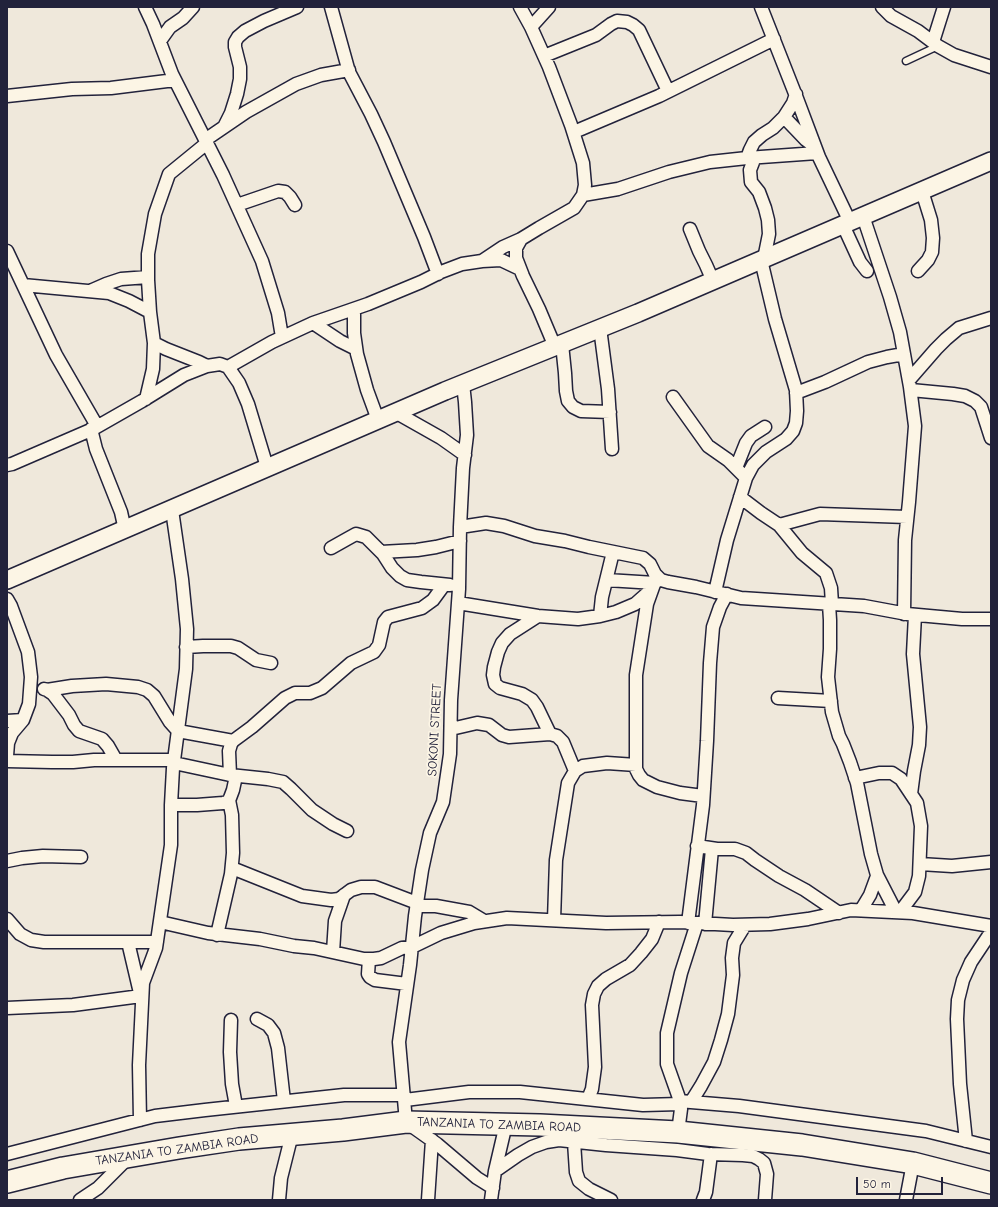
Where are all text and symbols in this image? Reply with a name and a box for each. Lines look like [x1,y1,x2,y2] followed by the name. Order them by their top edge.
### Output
[425,683,445,777] street label: SOKONI STREET
[417,1114,581,1136] street label: TANZANIA TO ZAMBIA ROAD
[95,1131,259,1169] street label: TANZANIA TO ZAMBIA ROAD
[858,1169,945,1195] scale bar
[863,1177,891,1191] text: 50 m

